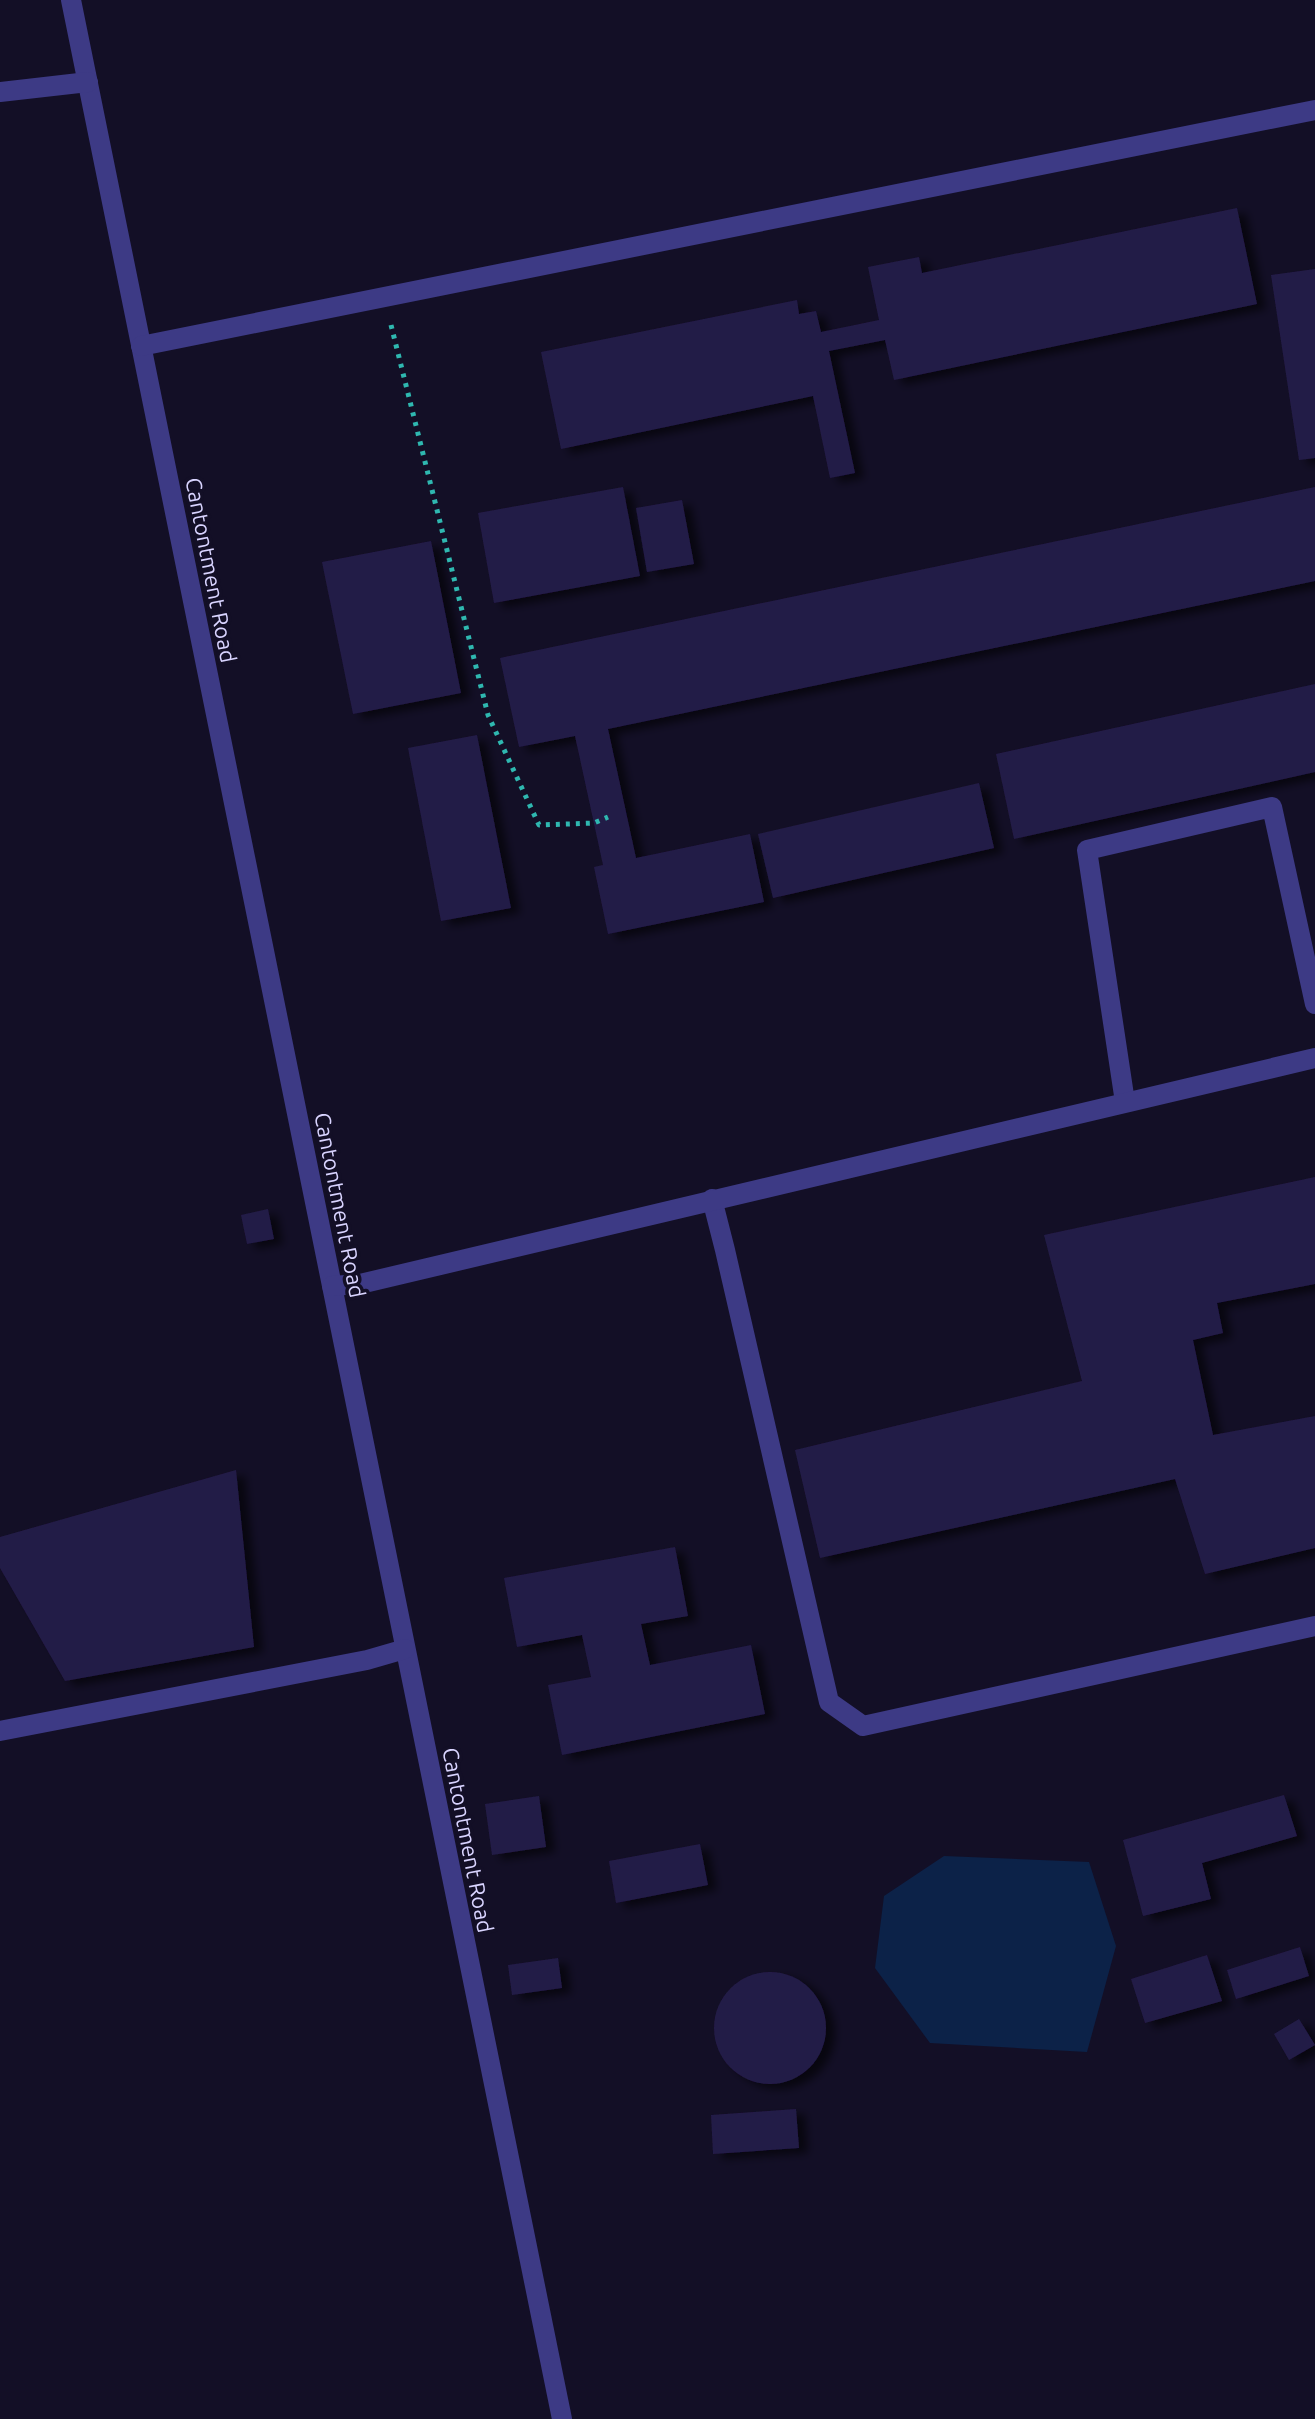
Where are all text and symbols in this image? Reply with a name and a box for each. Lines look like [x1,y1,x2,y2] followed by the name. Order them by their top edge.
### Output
[181,475,242,665] street label: Cantontment Road
[310,1110,371,1300] street label: Cantontment Road
[438,1745,499,1935] street label: Cantontment Road

